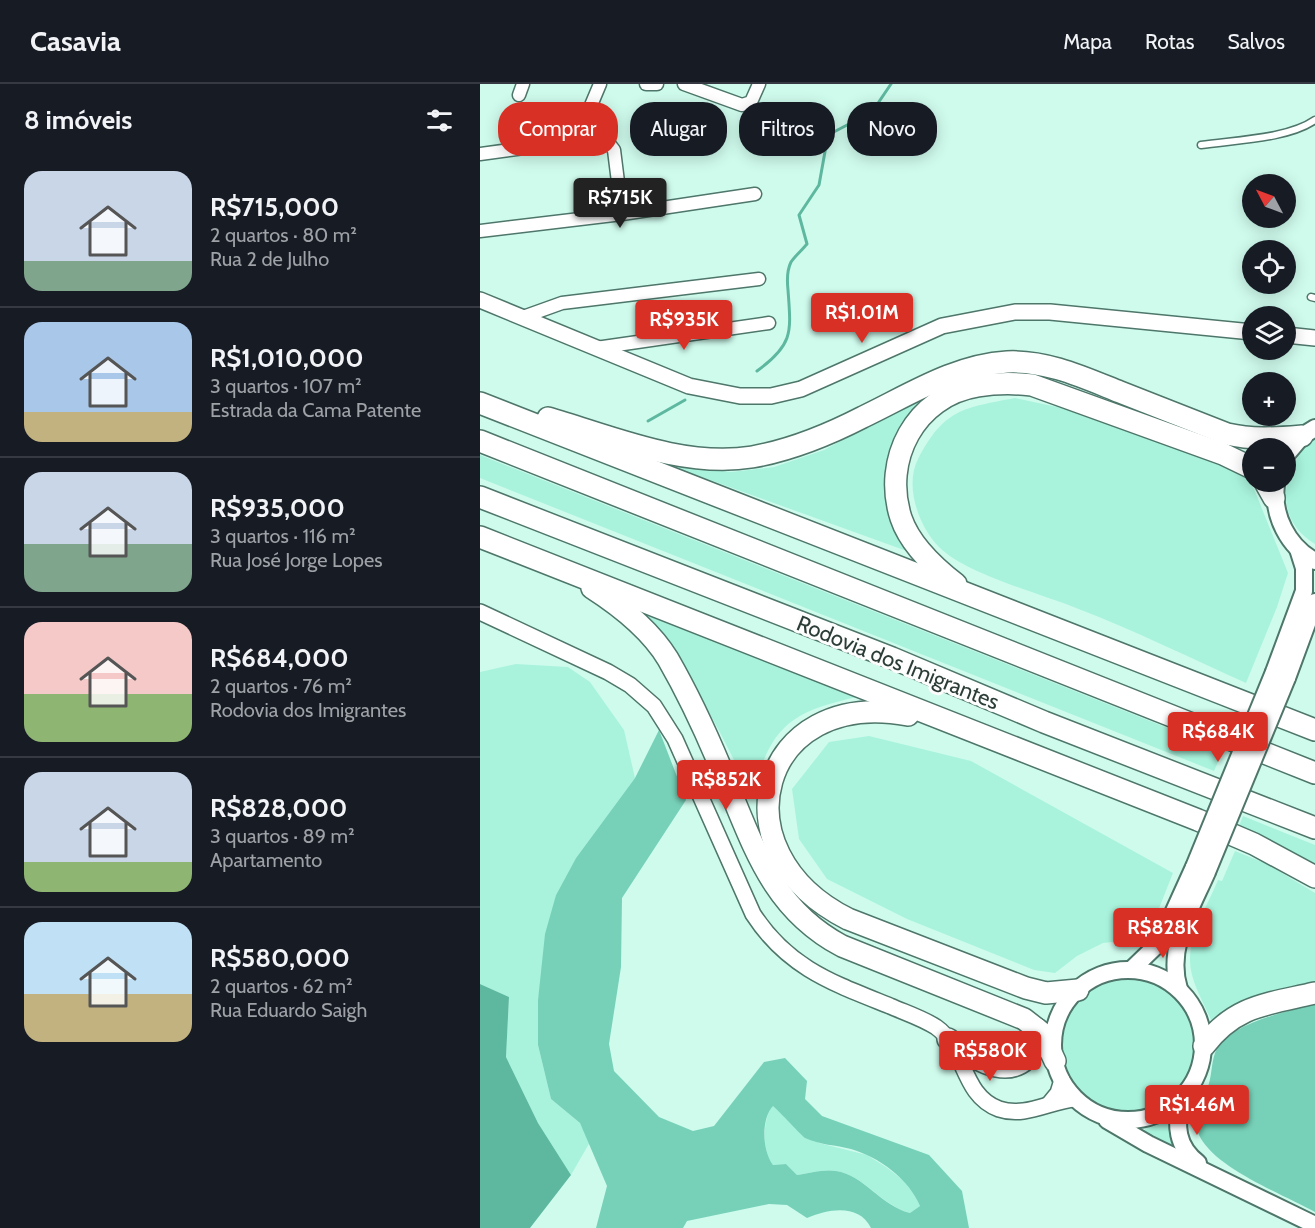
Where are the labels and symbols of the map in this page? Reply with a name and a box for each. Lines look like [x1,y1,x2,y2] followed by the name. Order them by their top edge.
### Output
[1242,174,1296,228] north arrow
[571,178,669,229] pin: R$715K
[807,293,917,344] pin: R$1.01M
[635,300,733,351] pin: R$935K
[793,610,1003,715] street label: Rodovia dos Imigrantes
[1169,712,1267,763] pin: R$684K
[677,760,775,811] pin: R$852K
[1114,908,1212,959] pin: R$828K
[941,1031,1039,1082] pin: R$580K
[1142,1085,1252,1136] pin: R$1.46M

